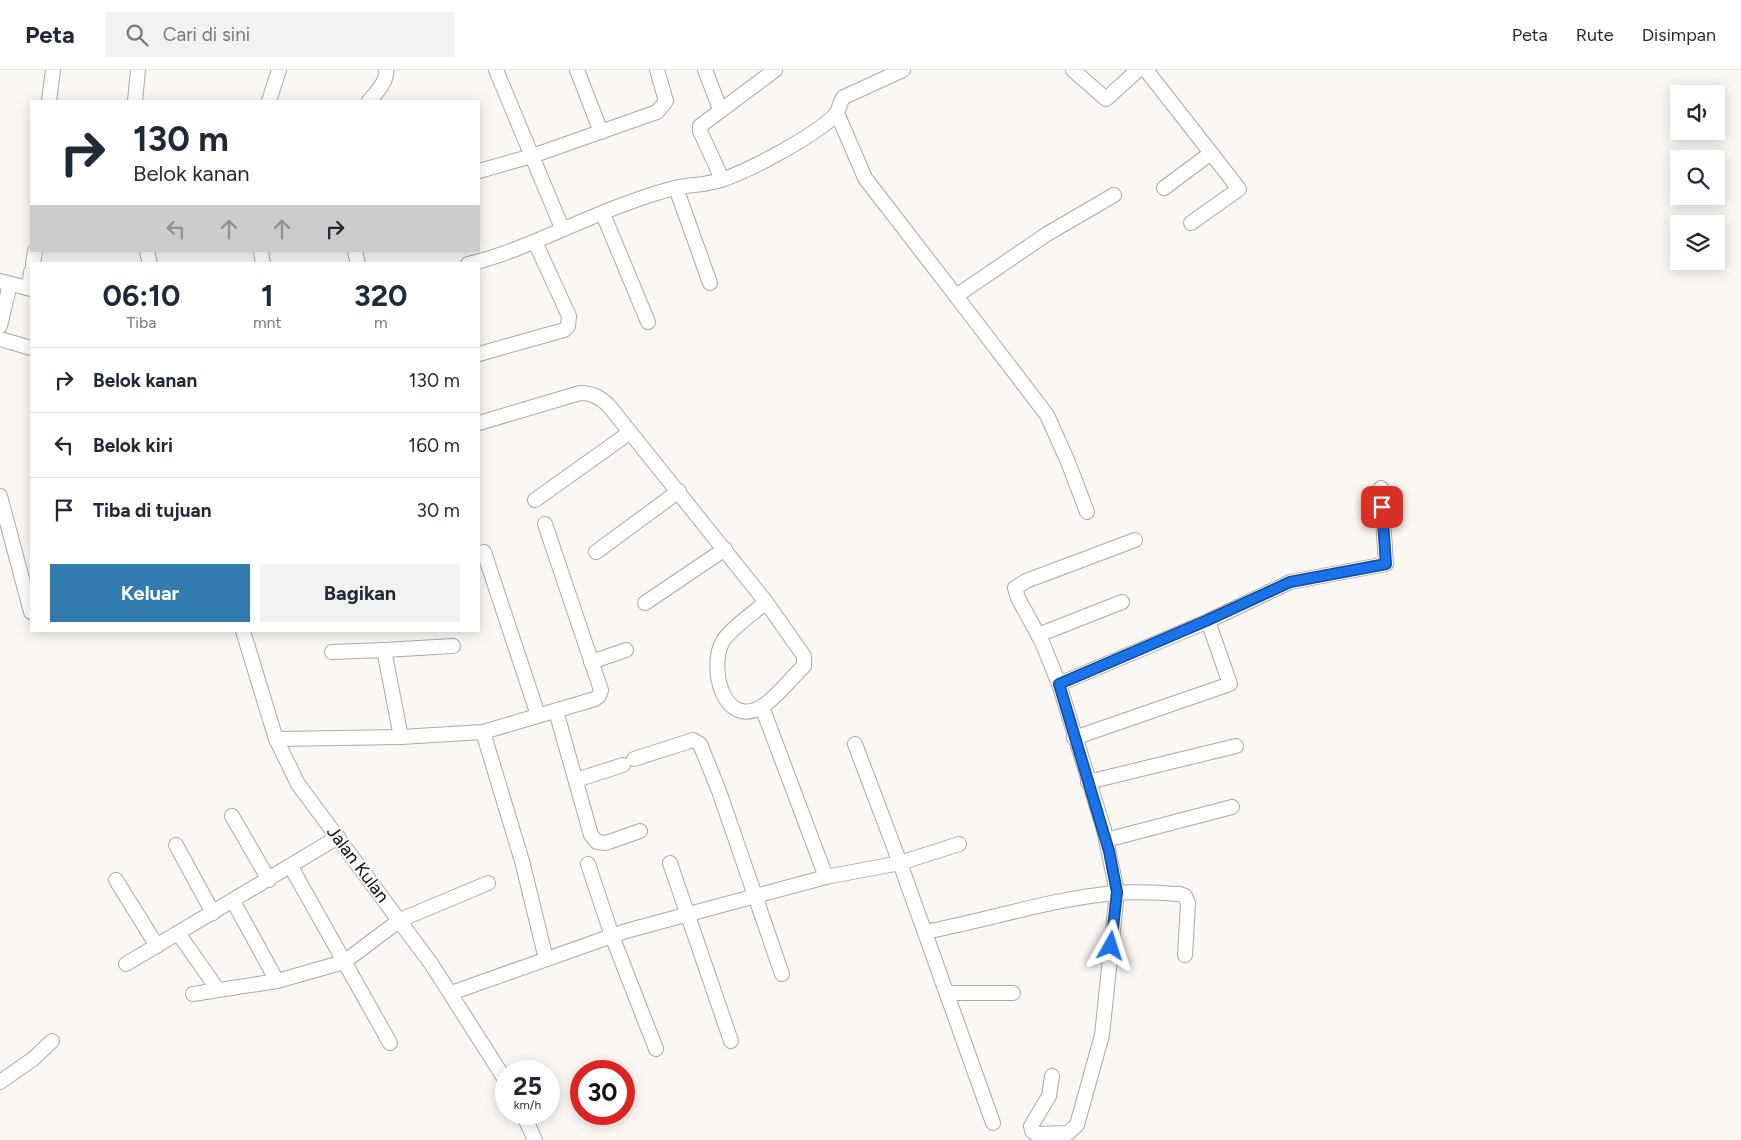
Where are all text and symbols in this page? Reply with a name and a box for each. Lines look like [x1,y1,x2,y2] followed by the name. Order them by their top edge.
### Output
[105,12,455,57] search box
[25,20,75,49] text: Peta
[123,21,151,49] icon: search
[163,23,250,46] text: Cari di sini
[1512,24,1548,46] text: Peta
[1576,24,1614,46] text: Rute
[1642,24,1716,46] text: Disimpan
[1670,85,1725,270] map controls
[1670,85,1725,140] button: sound
[133,118,229,160] text: 130 m
[50,120,115,185] icon: right
[1670,150,1725,205] button: search
[133,160,250,187] text: Belok kanan
[162,215,190,243] icon: left
[215,215,243,243] icon: ahead
[268,215,296,243] icon: ahead
[321,215,349,243] icon: right
[1670,215,1725,270] button: layers
[102,277,180,314] text: 06:10
[261,277,274,314] text: 1
[354,277,407,314] text: 320
[126,313,157,332] text: Tiba
[253,313,282,332] text: mnt
[374,313,388,332] text: m
[50,366,78,394] icon: right
[93,369,197,392] text: Belok kanan
[409,369,460,392] text: 130 m
[50,431,78,459] icon: left
[93,434,173,457] text: Belok kiri
[408,434,460,457] text: 160 m
[1361,486,1403,528] pin
[1368,493,1396,521] icon: arrive
[50,496,78,524] icon: arrive
[93,499,212,522] text: Tiba di tujuan
[417,499,460,522] text: 30 m
[50,564,250,622] button: Keluar
[260,564,460,622] button: Bagikan
[322,821,394,907] street label: Jalan Kulan
[1084,919,1136,971] position arrow
[570,1060,635,1125] speed limit sign: 30
[513,1071,542,1101] text: 25
[514,1098,541,1112] text: km/h

